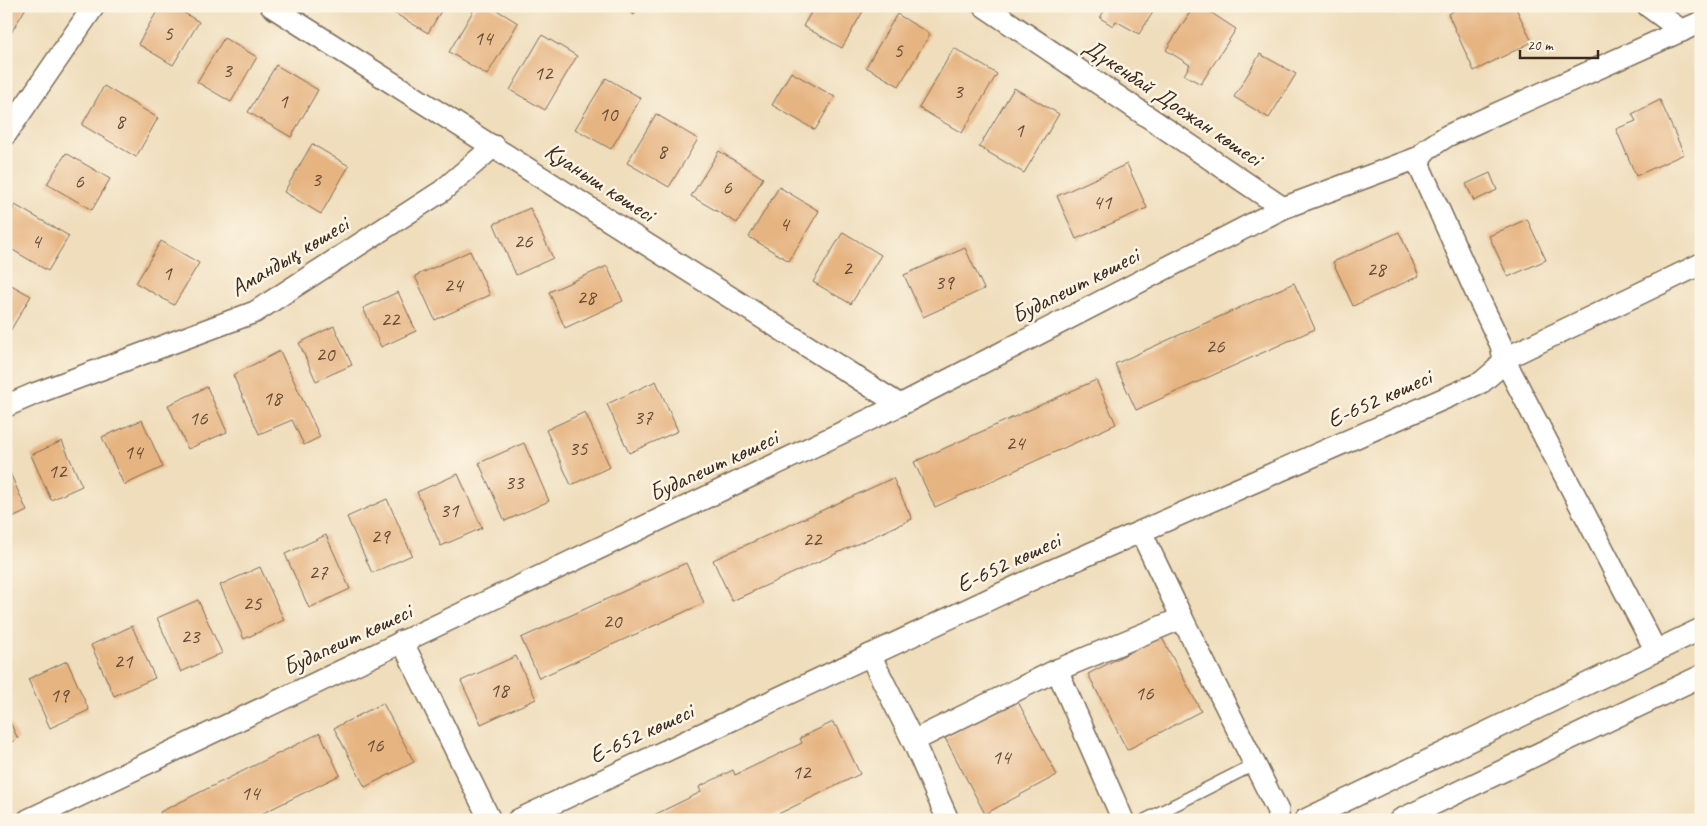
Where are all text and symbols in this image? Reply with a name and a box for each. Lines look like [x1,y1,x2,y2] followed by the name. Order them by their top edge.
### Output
[163,20,174,46] house number: 5
[474,25,495,51] house number: 14
[1520,28,1597,60] scale bar
[1078,31,1270,174] street label: Дүкенбай Досжан көшесі
[1527,36,1554,55] text: 20 m
[893,37,904,63] house number: 5
[222,57,233,83] house number: 3
[534,60,554,86] house number: 12
[953,78,964,104] house number: 3
[278,88,289,114] house number: 1
[599,101,619,127] house number: 10
[115,108,127,134] house number: 8
[1014,117,1025,143] house number: 1
[539,135,663,230] street label: Қуаныш көшесі
[657,138,669,164] house number: 8
[311,166,322,192] house number: 3
[74,168,84,194] house number: 6
[722,174,732,200] house number: 6
[1093,189,1113,215] house number: 41
[224,208,356,303] street label: Амандық көшесі
[779,211,791,237] house number: 4
[31,228,43,254] house number: 4
[514,228,533,254] house number: 26
[1006,239,1146,330] street label: Будапешт көшесі
[842,255,853,281] house number: 2
[1367,256,1388,282] house number: 28
[162,260,173,286] house number: 1
[935,269,955,295] house number: 39
[444,272,465,298] house number: 24
[577,284,598,310] house number: 28
[381,306,401,332] house number: 22
[1206,333,1225,359] house number: 26
[316,341,336,367] house number: 20
[1322,361,1438,434] street label: Е-652 көшесі
[263,385,284,411] house number: 18
[634,404,654,430] house number: 37
[189,405,208,431] house number: 16
[644,421,784,508] street label: Будапешт көшесі
[1006,430,1027,456] house number: 24
[569,435,589,461] house number: 35
[124,439,145,465] house number: 14
[48,458,68,484] house number: 12
[505,469,525,495] house number: 33
[440,497,460,523] house number: 31
[371,523,391,549] house number: 29
[951,524,1067,599] street label: Е-652 көшесі
[803,526,823,552] house number: 22
[309,559,329,585] house number: 27
[243,590,263,616] house number: 25
[278,595,418,682] street label: Будапешт көшесі
[603,608,623,634] house number: 20
[181,623,201,649] house number: 23
[114,648,134,674] house number: 21
[490,677,511,703] house number: 18
[1135,680,1154,706] house number: 16
[50,682,70,708] house number: 19
[584,695,700,770] street label: Е-652 көшесі
[365,732,384,758] house number: 16
[992,744,1013,770] house number: 14
[792,759,812,785] house number: 12
[241,780,262,806] house number: 14

